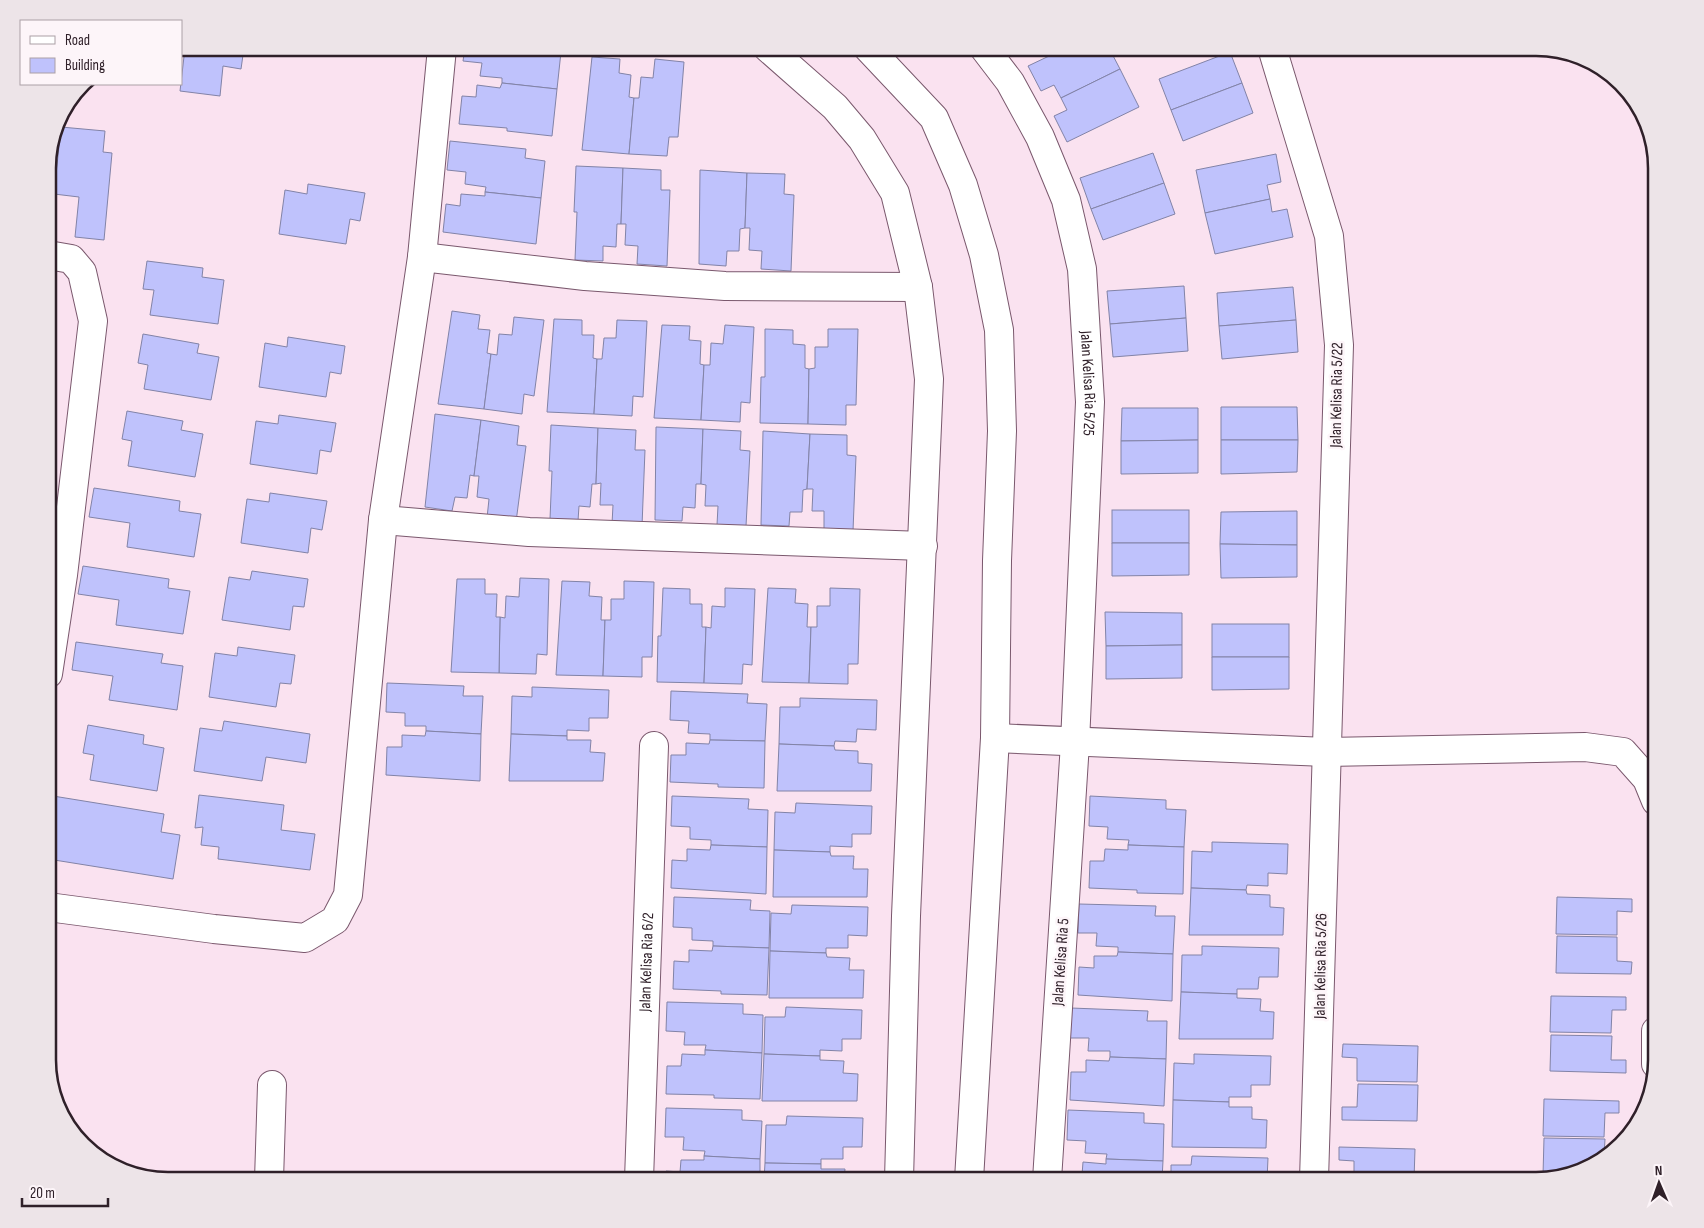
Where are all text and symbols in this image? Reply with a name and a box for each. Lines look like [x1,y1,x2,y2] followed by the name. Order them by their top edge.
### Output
[20,20,182,85] legend
[65,31,90,50] text: Road
[65,56,105,75] text: Building
[1076,329,1100,436] street label: Jalan Kelisa Ria 5/25
[1327,342,1347,449] street label: Jalan Kelisa Ria 5/22
[635,912,658,1013] street label: Jalan Kelisa Ria 6/2
[1311,913,1331,1020] street label: Jalan Kelisa Ria 5/26
[1048,918,1074,1007] street label: Jalan Kelisa Ria 5
[1634,1158,1684,1208] north arrow
[1655,1162,1663,1179] text: N
[22,1176,109,1208] scale bar
[30,1184,55,1203] text: 20 m

